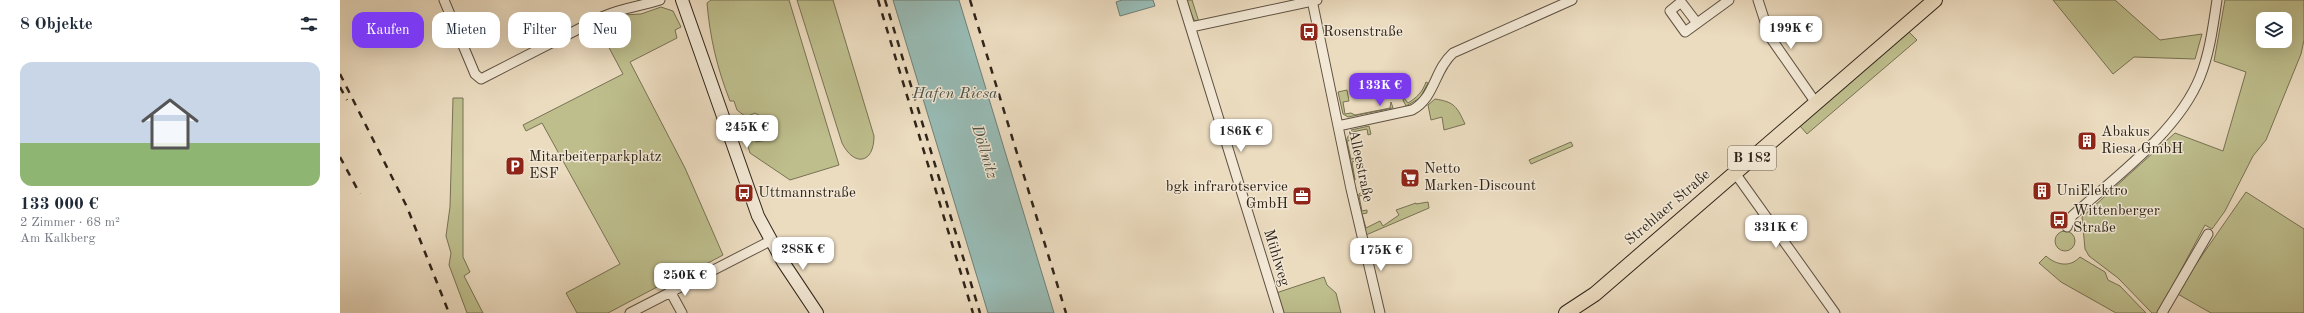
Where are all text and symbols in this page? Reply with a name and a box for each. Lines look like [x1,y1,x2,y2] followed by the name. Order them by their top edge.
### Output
[352,12,424,48] chip: Kaufen
[432,12,500,48] chip: Mieten
[508,12,571,48] chip: Filter
[579,12,631,48] chip: Neu
[2256,12,2292,48] map controls
[2256,12,2292,48] button: layers
[298,13,320,35] icon: filters
[20,16,93,33] text: 8 Objekte
[1758,16,1824,50] pin: 199K €
[1298,21,1320,43] bus stop icon: Rosenstraße
[1769,22,1813,35] text: 199K €
[1323,25,1403,40] place label: Rosenstraße
[1347,73,1413,107] pin: 133K €
[1358,79,1402,92] text: 133K €
[911,86,998,102] water label: Hafen Riesa
[134,88,206,160] icon: home
[714,115,780,149] pin: 245K €
[1208,119,1274,153] pin: 186K €
[725,121,769,134] text: 245K €
[968,122,1000,181] water label: Döllnitz
[1219,125,1263,138] text: 186K €
[2101,125,2183,157] place label: Abakus Riesa GmbH
[1345,129,1375,204] street label: Alleestraße
[2076,130,2098,152] building icon: Abakus Riesa GmbH
[1728,146,1776,170] road number: B 182
[529,150,662,182] place label: Mitarbeiterparkplatz ESF
[504,155,526,177] parking icon: Mitarbeiterparkplatz ESF
[1424,162,1536,194] place label: Netto Marken-Discount
[1399,167,1421,189] supermarket icon: Netto Marken-Discount
[1623,167,1714,249] street label: Strehlaer Straße
[1166,180,1288,212] place label: bgk infrarotservice GmbH
[2031,180,2053,202] building icon: UniElektro
[733,182,755,204] bus stop icon: Uttmannstraße
[2056,184,2128,199] place label: UniElektro
[1291,185,1313,207] office icon: bgk infrarotservice GmbH
[758,186,856,201] place label: Uttmannstraße
[20,196,99,213] text: 133 000 €
[2073,204,2160,236] place label: Wittenberger Straße
[2048,209,2070,231] bus stop icon: Wittenberger Straße
[1743,215,1809,249] pin: 331K €
[20,216,120,229] text: 2 Zimmer · 68 m²
[1754,221,1798,234] text: 331K €
[1260,228,1292,288] street label: Mühlweg
[20,232,95,245] text: Am Kalkberg
[770,237,836,271] pin: 288K €
[1348,238,1414,272] pin: 175K €
[781,243,825,256] text: 288K €
[1359,244,1403,257] text: 175K €
[652,263,718,297] pin: 250K €
[663,269,707,282] text: 250K €

